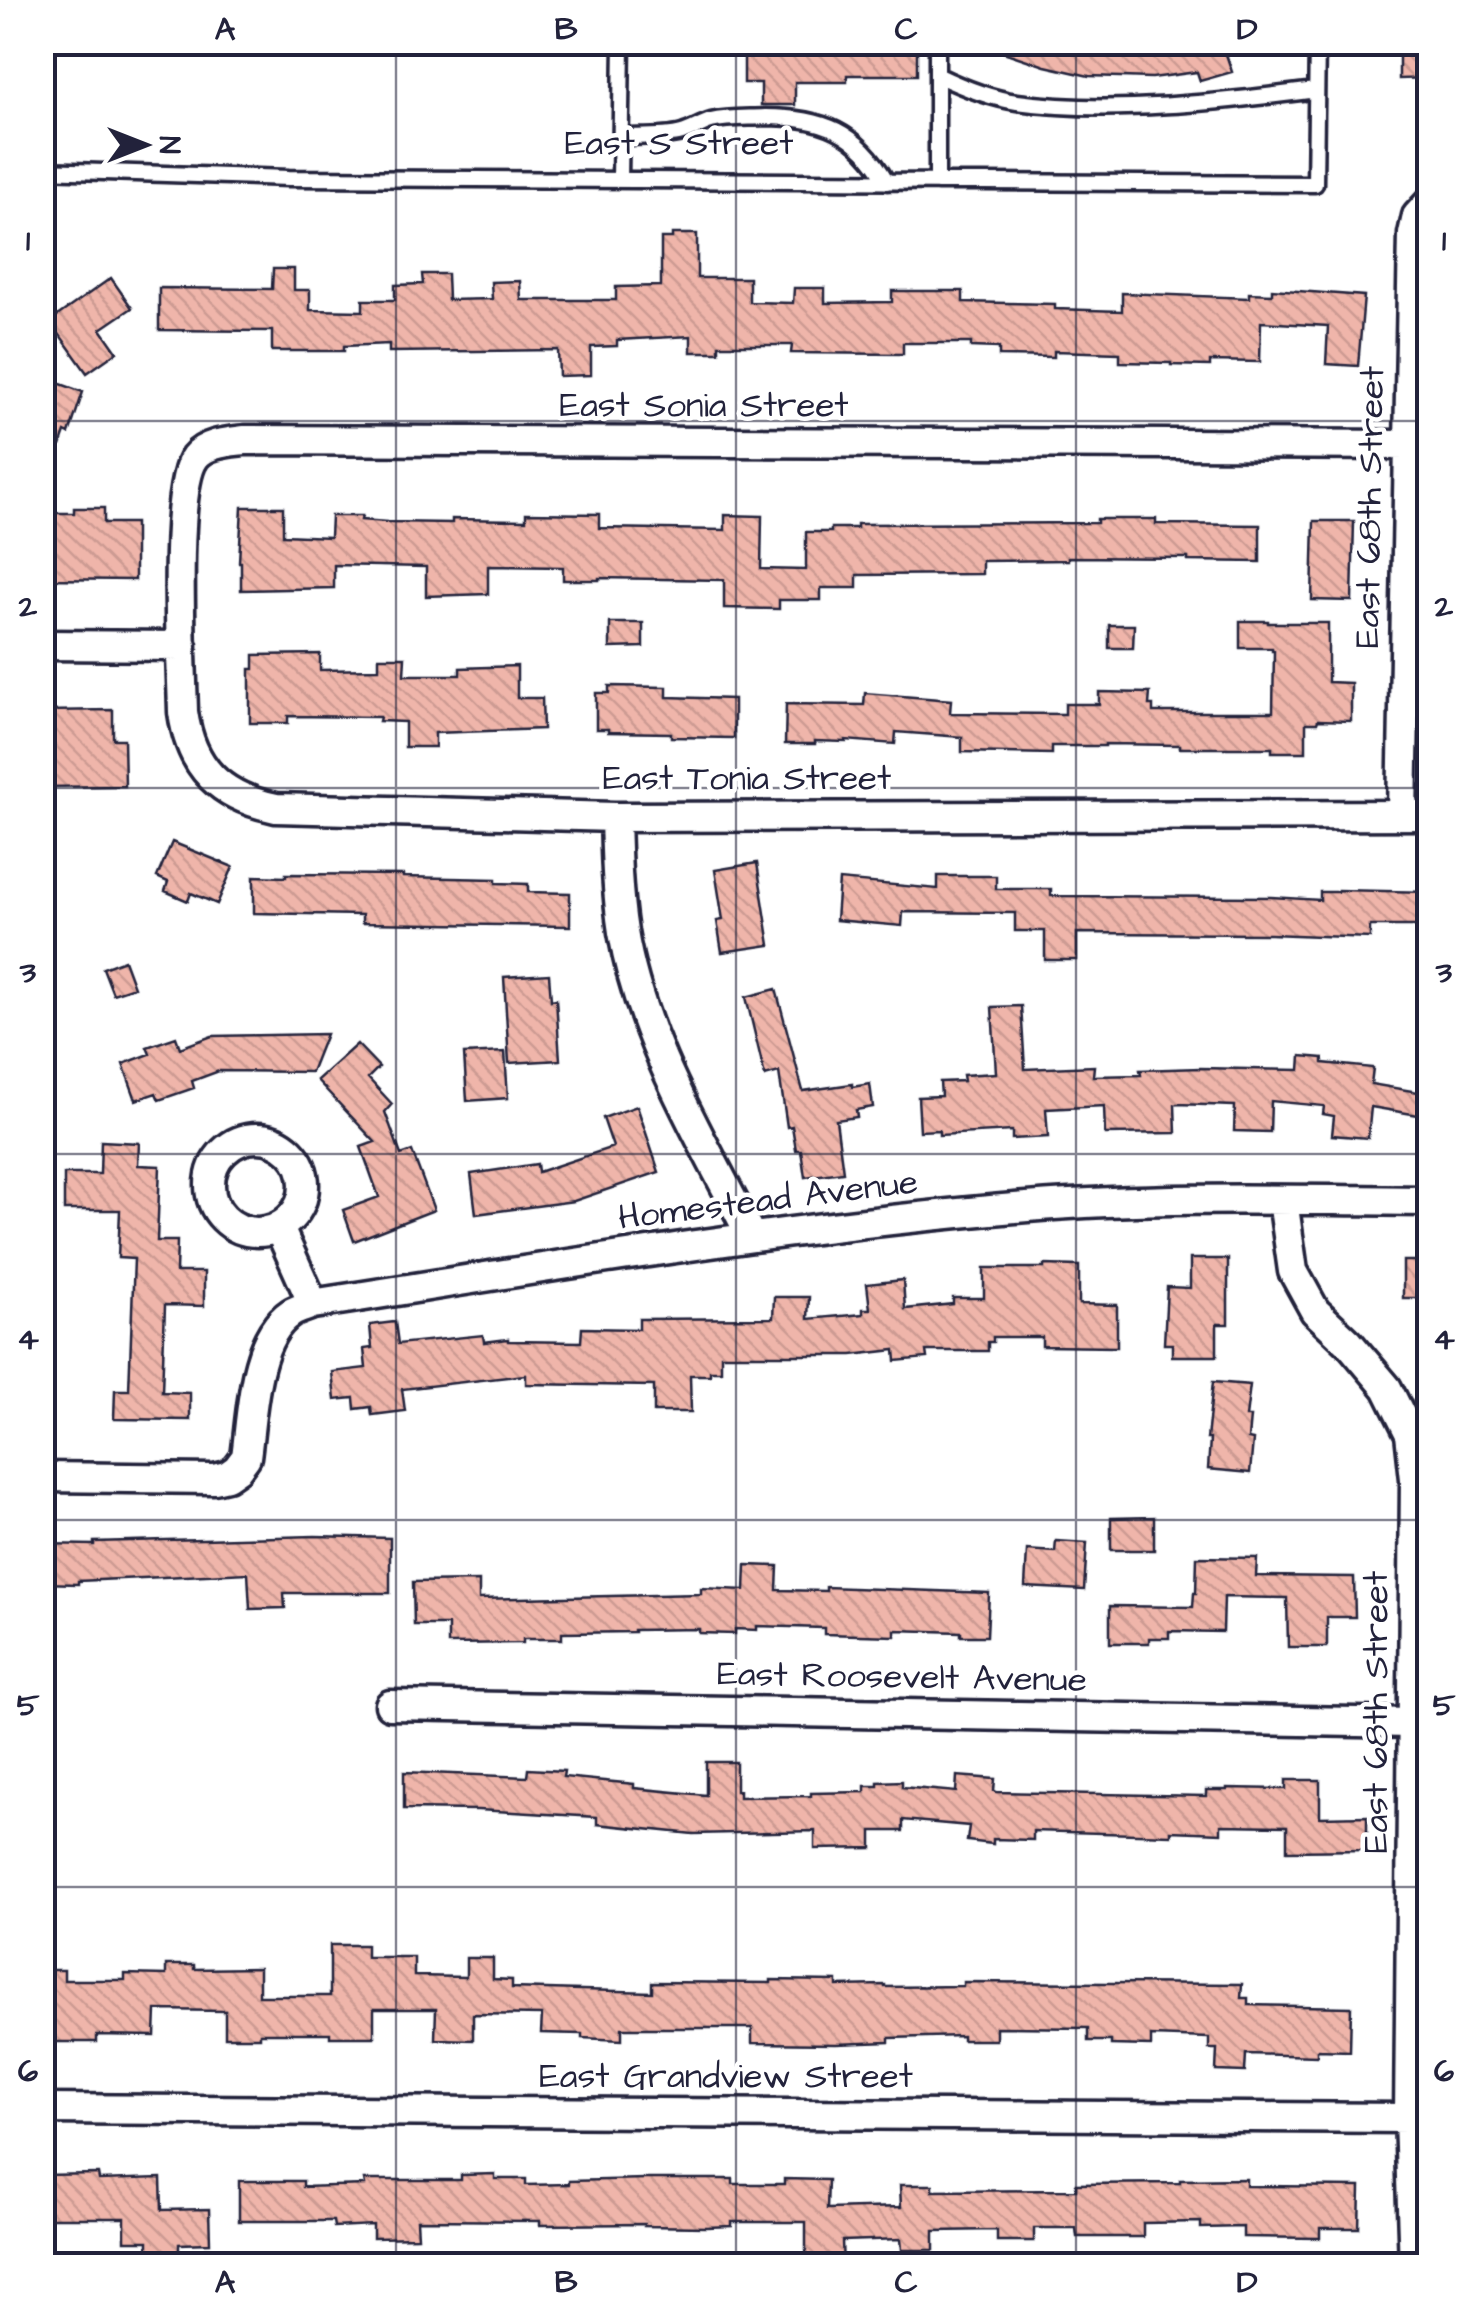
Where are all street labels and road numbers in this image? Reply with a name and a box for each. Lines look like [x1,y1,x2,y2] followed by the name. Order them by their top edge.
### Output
[565,119,793,168] street label: East S Street
[1343,365,1397,649] street label: East 68th Street
[559,381,849,430] street label: East Sonia Street
[603,754,891,803] street label: East Tonia Street
[616,1157,920,1243] street label: Homestead Avenue
[1352,1571,1401,1853] street label: East 68th Street
[717,1649,1087,1705] street label: East Roosevelt Avenue
[539,2052,913,2101] street label: East Grandview Street

